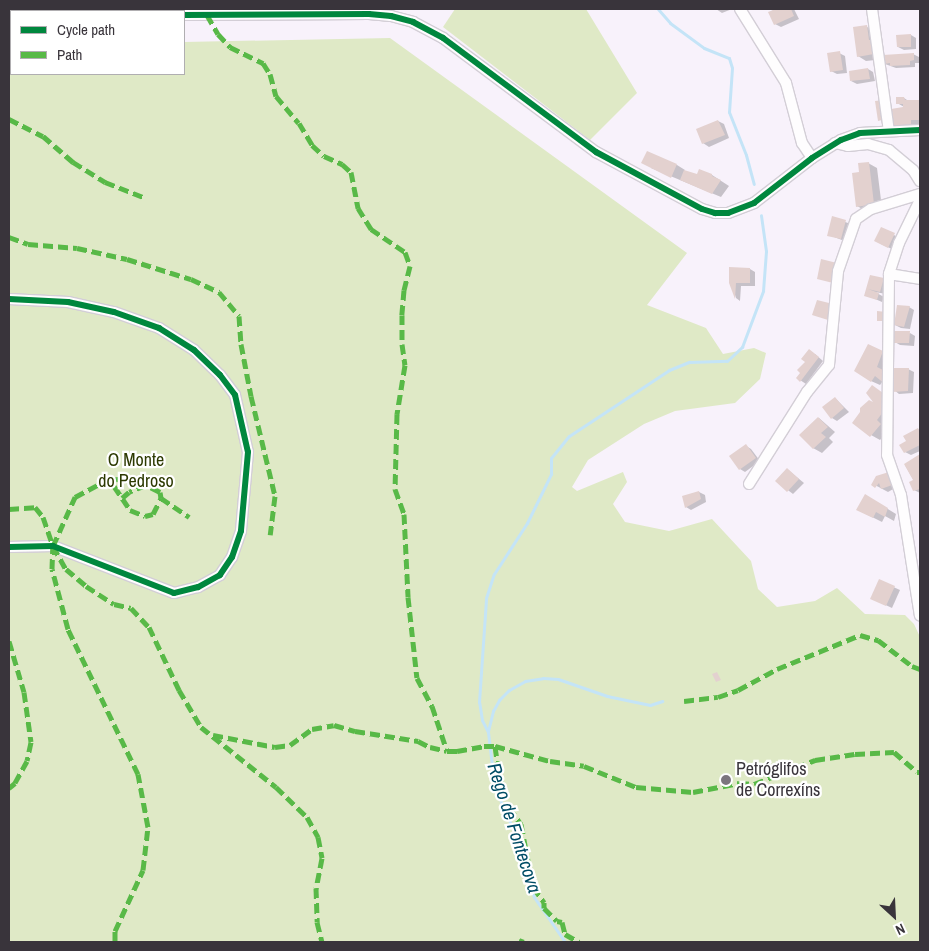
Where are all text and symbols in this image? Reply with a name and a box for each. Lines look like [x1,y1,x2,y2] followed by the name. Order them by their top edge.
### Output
[10,10,185,75] legend
[57,19,115,40] text: Cycle path
[57,44,82,65] text: Path
[98,450,174,492] park label: O Monte do Pedroso
[736,759,820,802] place label: Petróglifos de Correxíns
[482,760,546,896] water label: Rego de Fontecova
[720,774,732,786] marker: Petróglifos de Correxíns
[869,891,919,941] north arrow
[893,920,908,940] text: N

